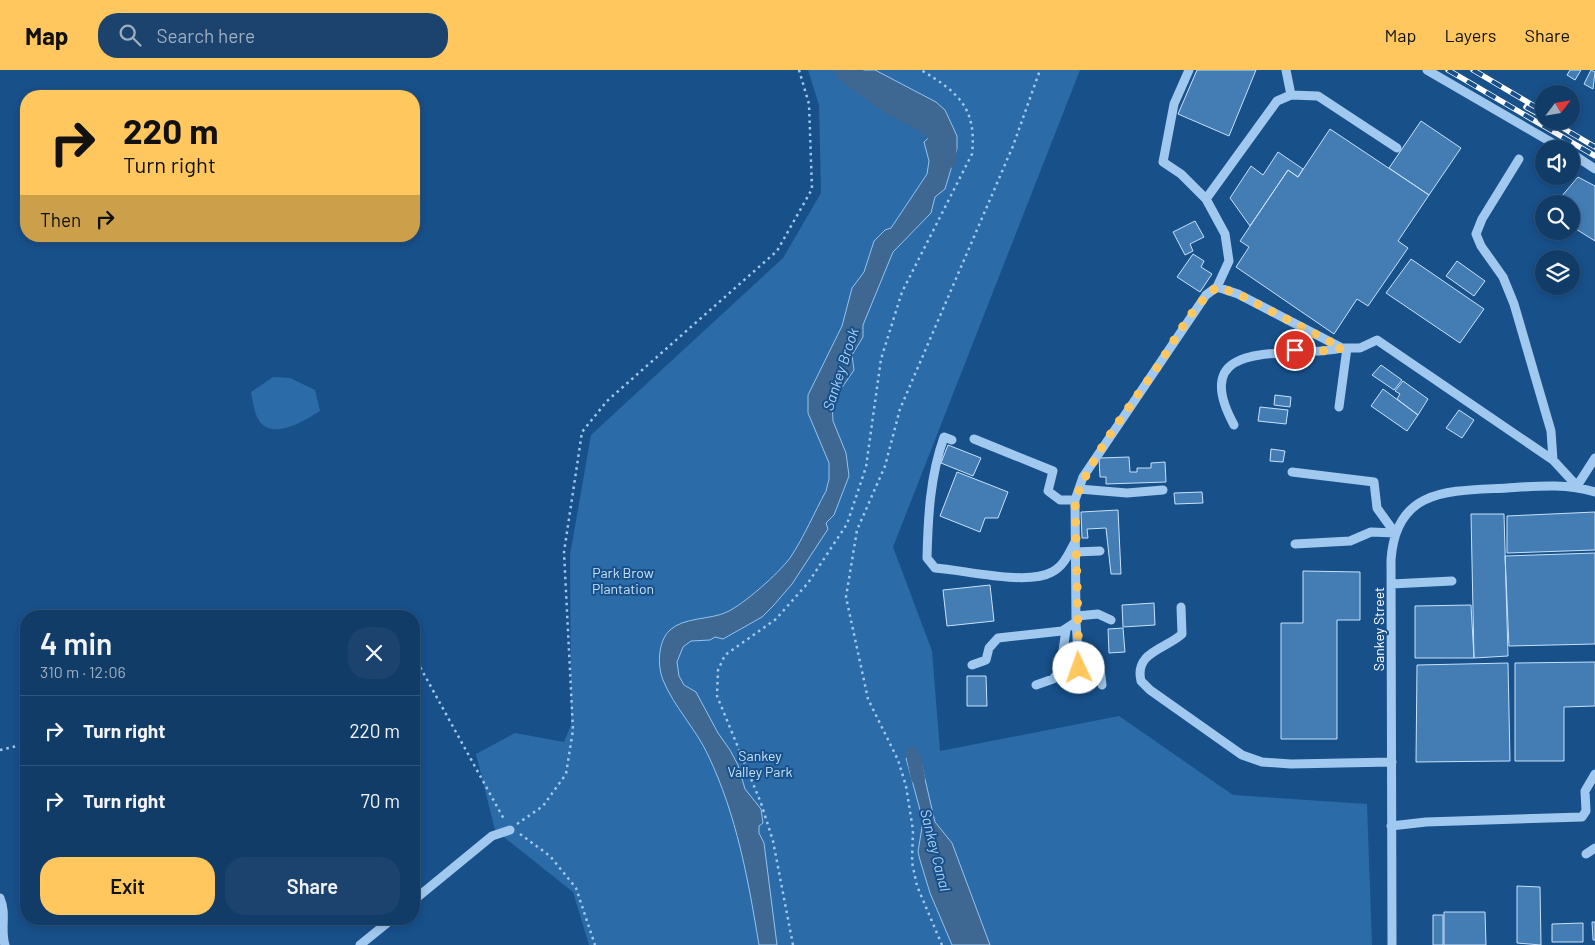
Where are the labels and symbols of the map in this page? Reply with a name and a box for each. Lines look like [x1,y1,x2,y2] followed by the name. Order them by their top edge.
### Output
[1535,85,1580,130] north arrow
[818,325,862,413] water label: Sankey Brook
[1274,329,1316,371] pin
[592,564,654,597] park label: Park Brow Plantation
[1370,587,1387,671] street label: Sankey Street
[1052,641,1104,693] position arrow
[727,747,793,780] park label: Sankey Valley Park
[917,807,955,894] water label: Sankey Canal

